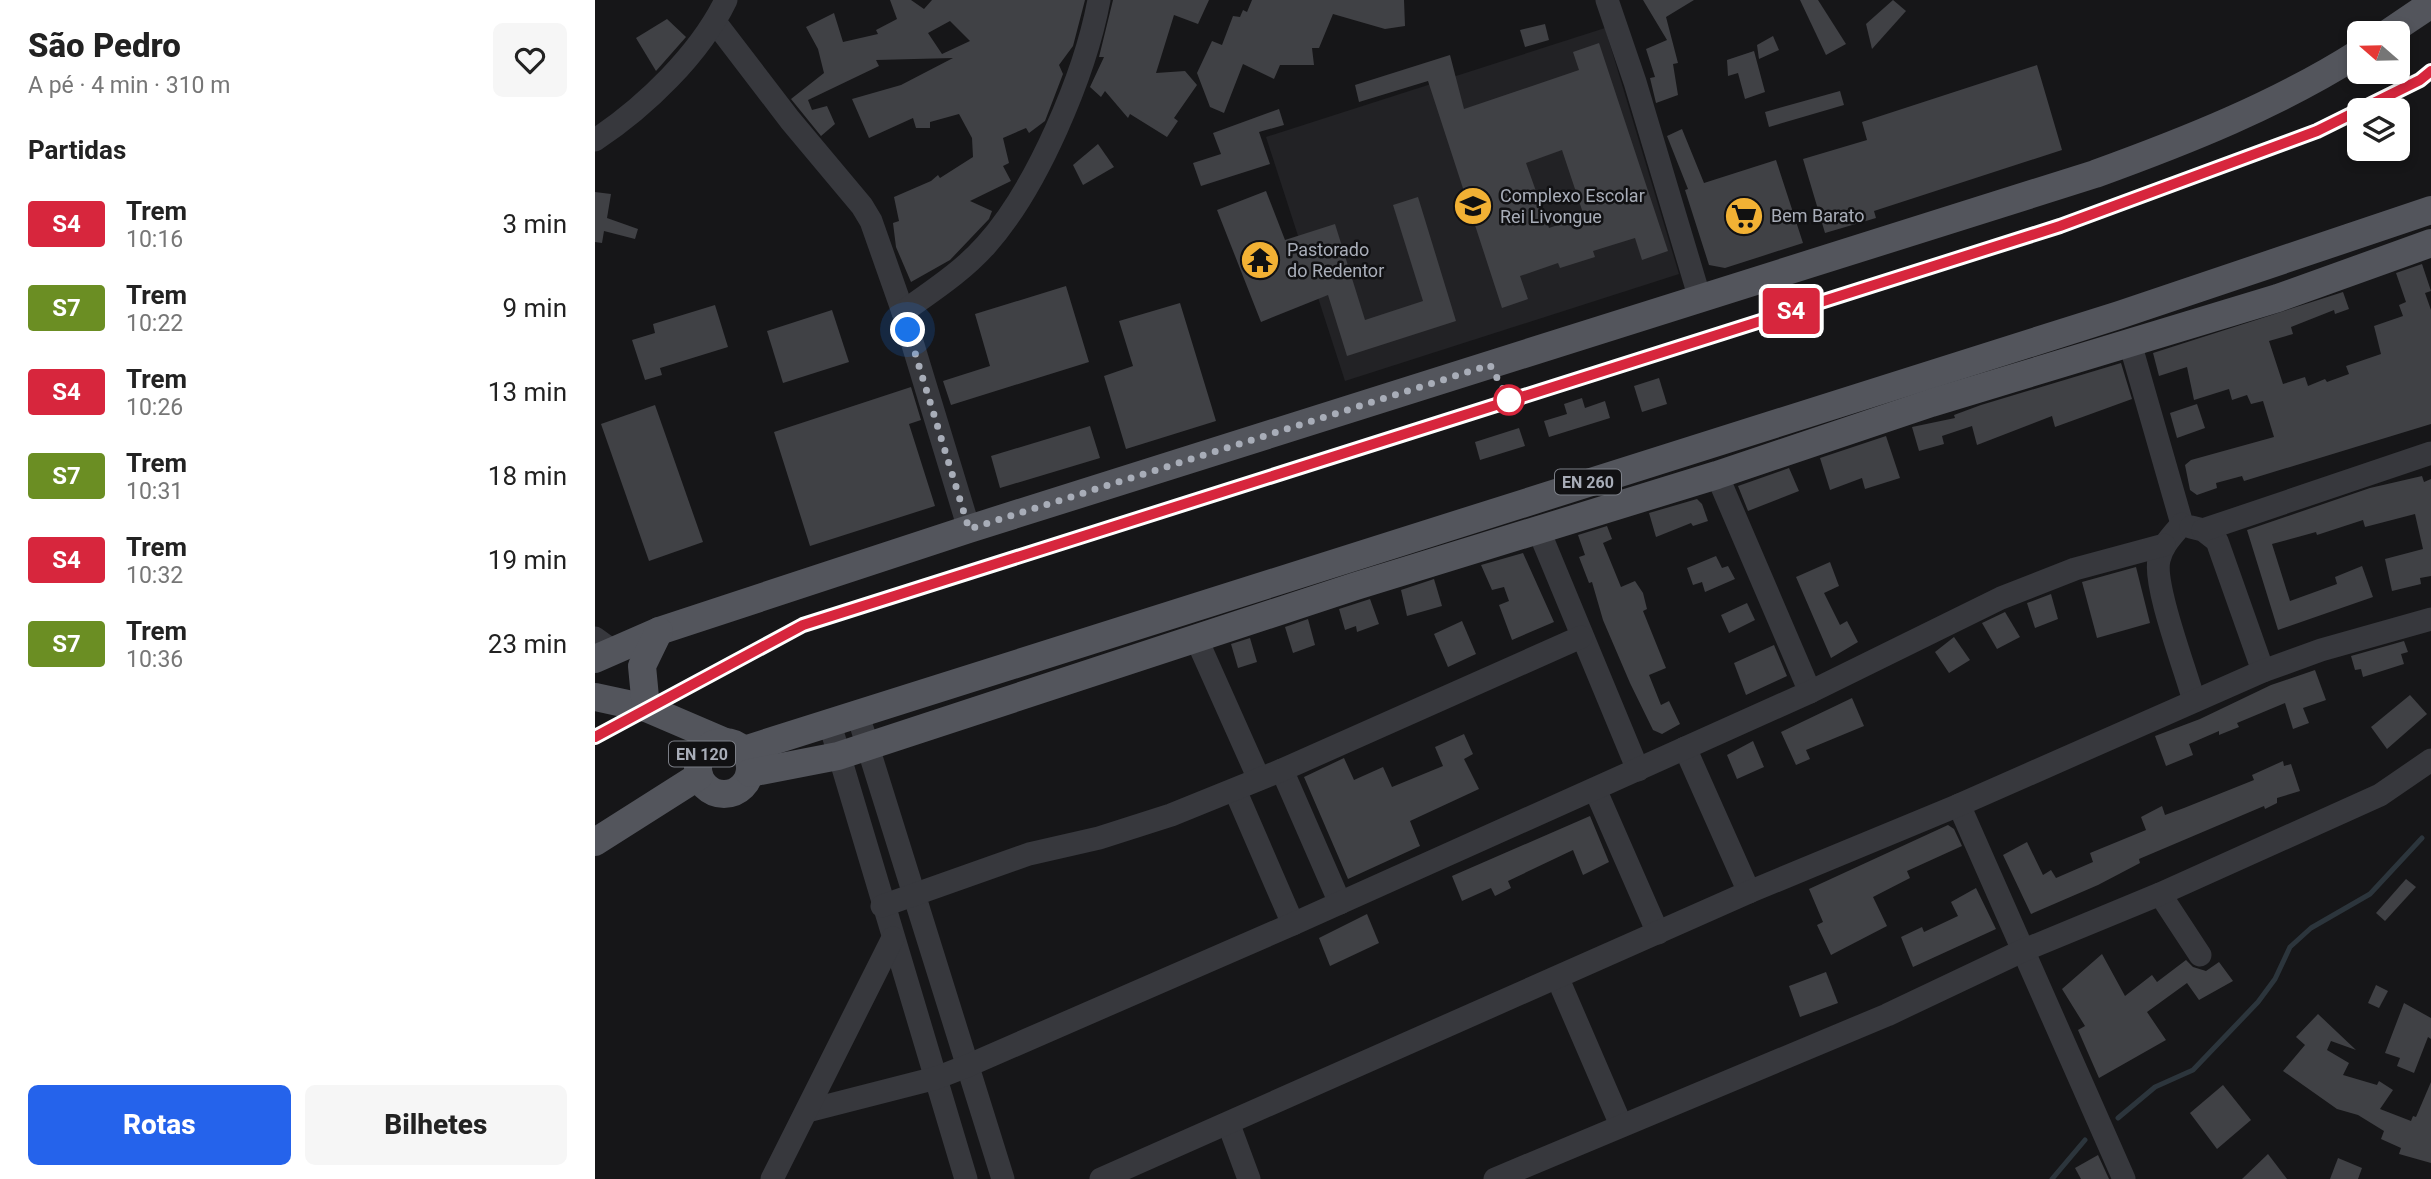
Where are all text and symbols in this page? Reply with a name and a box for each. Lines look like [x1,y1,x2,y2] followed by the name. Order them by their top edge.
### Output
[2347,21,2410,84] north arrow
[2347,21,2410,161] map controls
[493,23,567,97] button: heart
[28,26,181,65] text: São Pedro
[28,72,230,99] text: A pé · 4 min · 310 m
[2347,98,2410,161] button: layers
[28,135,126,165] text: Partidas
[1452,185,1494,227] school or university icon: Complexo Escolar Rei Livongue
[1500,185,1645,227] place label: Complexo Escolar Rei Livongue
[1723,195,1765,237] supermarket icon: Bem Barato
[126,196,187,226] text: Trem
[1771,205,1865,226] place label: Bem Barato
[502,209,567,239] text: 3 min
[52,210,81,238] text: S4
[126,226,183,253] text: 10:16
[1239,239,1281,281] temple icon: Pastorado do Redentor
[1287,239,1384,281] place label: Pastorado do Redentor
[126,280,187,310] text: Trem
[1759,288,1823,334] line badge: S4
[502,293,567,323] text: 9 min
[52,294,81,322] text: S7
[1777,297,1805,325] text: S4
[126,310,183,337] text: 10:22
[890,312,925,347] your location
[126,364,187,394] text: Trem
[488,377,567,407] text: 13 min
[52,378,81,406] text: S4
[1494,385,1524,415] unlabelled marker
[126,394,183,421] text: 10:26
[126,448,187,478] text: Trem
[488,461,567,491] text: 18 min
[52,462,81,490] text: S7
[1555,470,1621,495] road number: EN 260
[126,478,183,505] text: 10:31
[126,532,187,562] text: Trem
[488,545,567,575] text: 19 min
[52,546,81,574] text: S4
[126,562,183,589] text: 10:32
[126,616,187,646] text: Trem
[488,629,567,659] text: 23 min
[52,630,81,658] text: S7
[126,646,183,673] text: 10:36
[669,741,735,766] road number: EN 120
[28,1085,291,1165] button: Rotas
[305,1085,567,1165] button: Bilhetes

